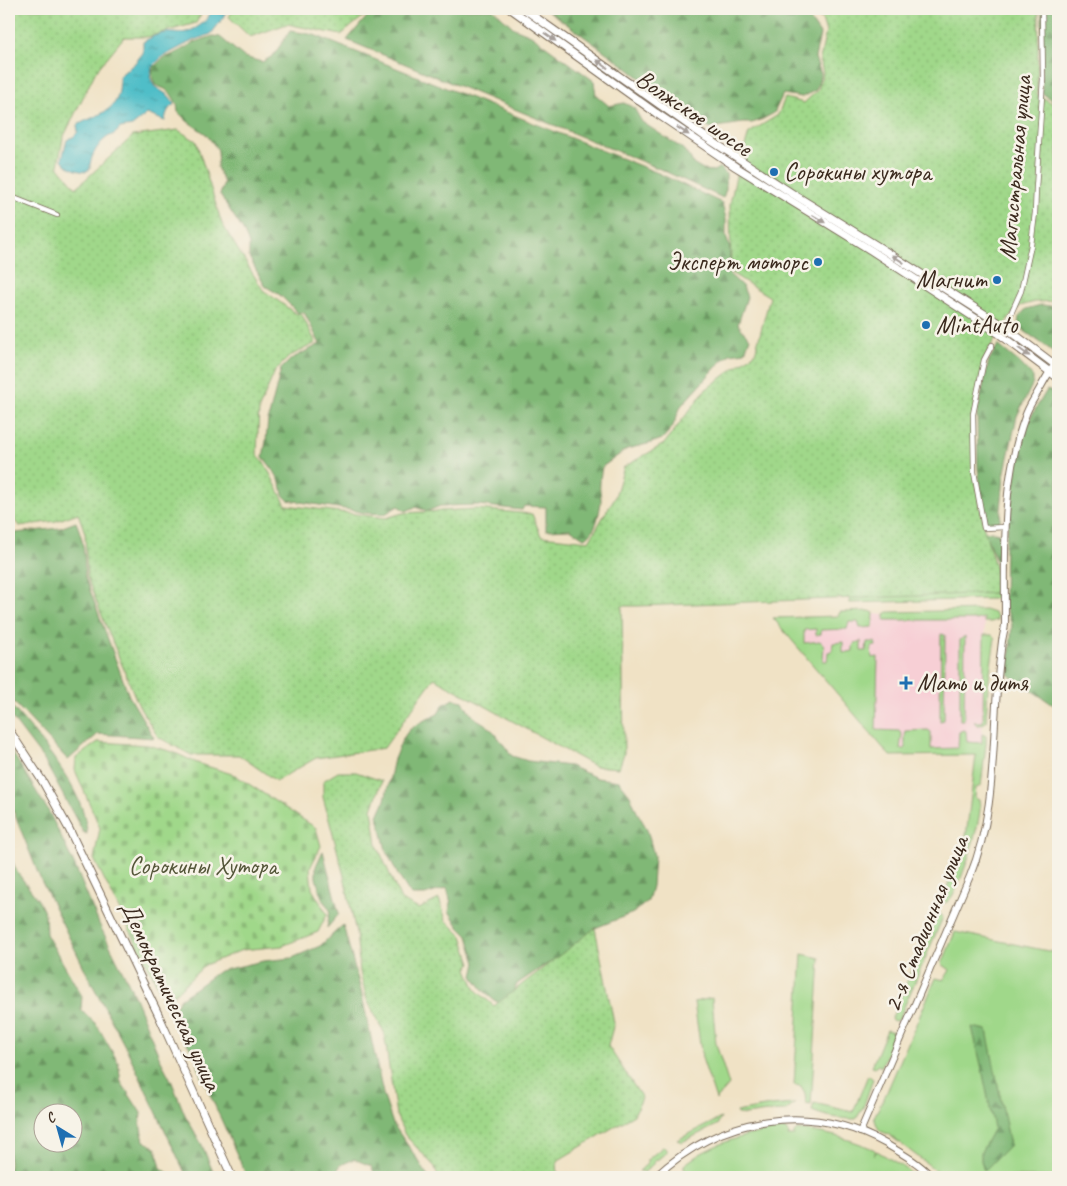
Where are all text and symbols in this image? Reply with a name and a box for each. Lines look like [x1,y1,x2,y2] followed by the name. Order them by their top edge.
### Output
[543,32,557,42] one-way arrow
[595,59,609,69] one-way arrow
[630,62,760,165] street label: Волжское шоссе
[991,73,1039,262] street label: Магистральная улица
[676,126,690,136] one-way arrow
[784,156,934,188] place label: Сорокины хутора
[768,166,780,178] marker: Сорокины хутора
[813,214,826,224] one-way arrow
[667,246,809,278] place label: Эксперт моторс
[892,254,905,264] one-way arrow
[812,256,824,268] marker: Эксперт моторс
[916,264,988,296] place label: Магнит
[991,274,1003,286] marker: Магнит
[936,309,1019,341] place label: MintAuto
[920,319,932,331] marker: MintAuto
[1017,347,1031,357] one-way arrow
[917,667,1029,699] place label: Мать и дитя
[899,676,913,690] marker: Мать и дитя
[876,829,977,1017] street label: 2-я Стадионная улица
[129,850,280,882] park label: Сорокины Хутора
[113,896,230,1098] street label: Демократическая улица
[32,1104,82,1154] north arrow
[43,1108,60,1127] text: С

